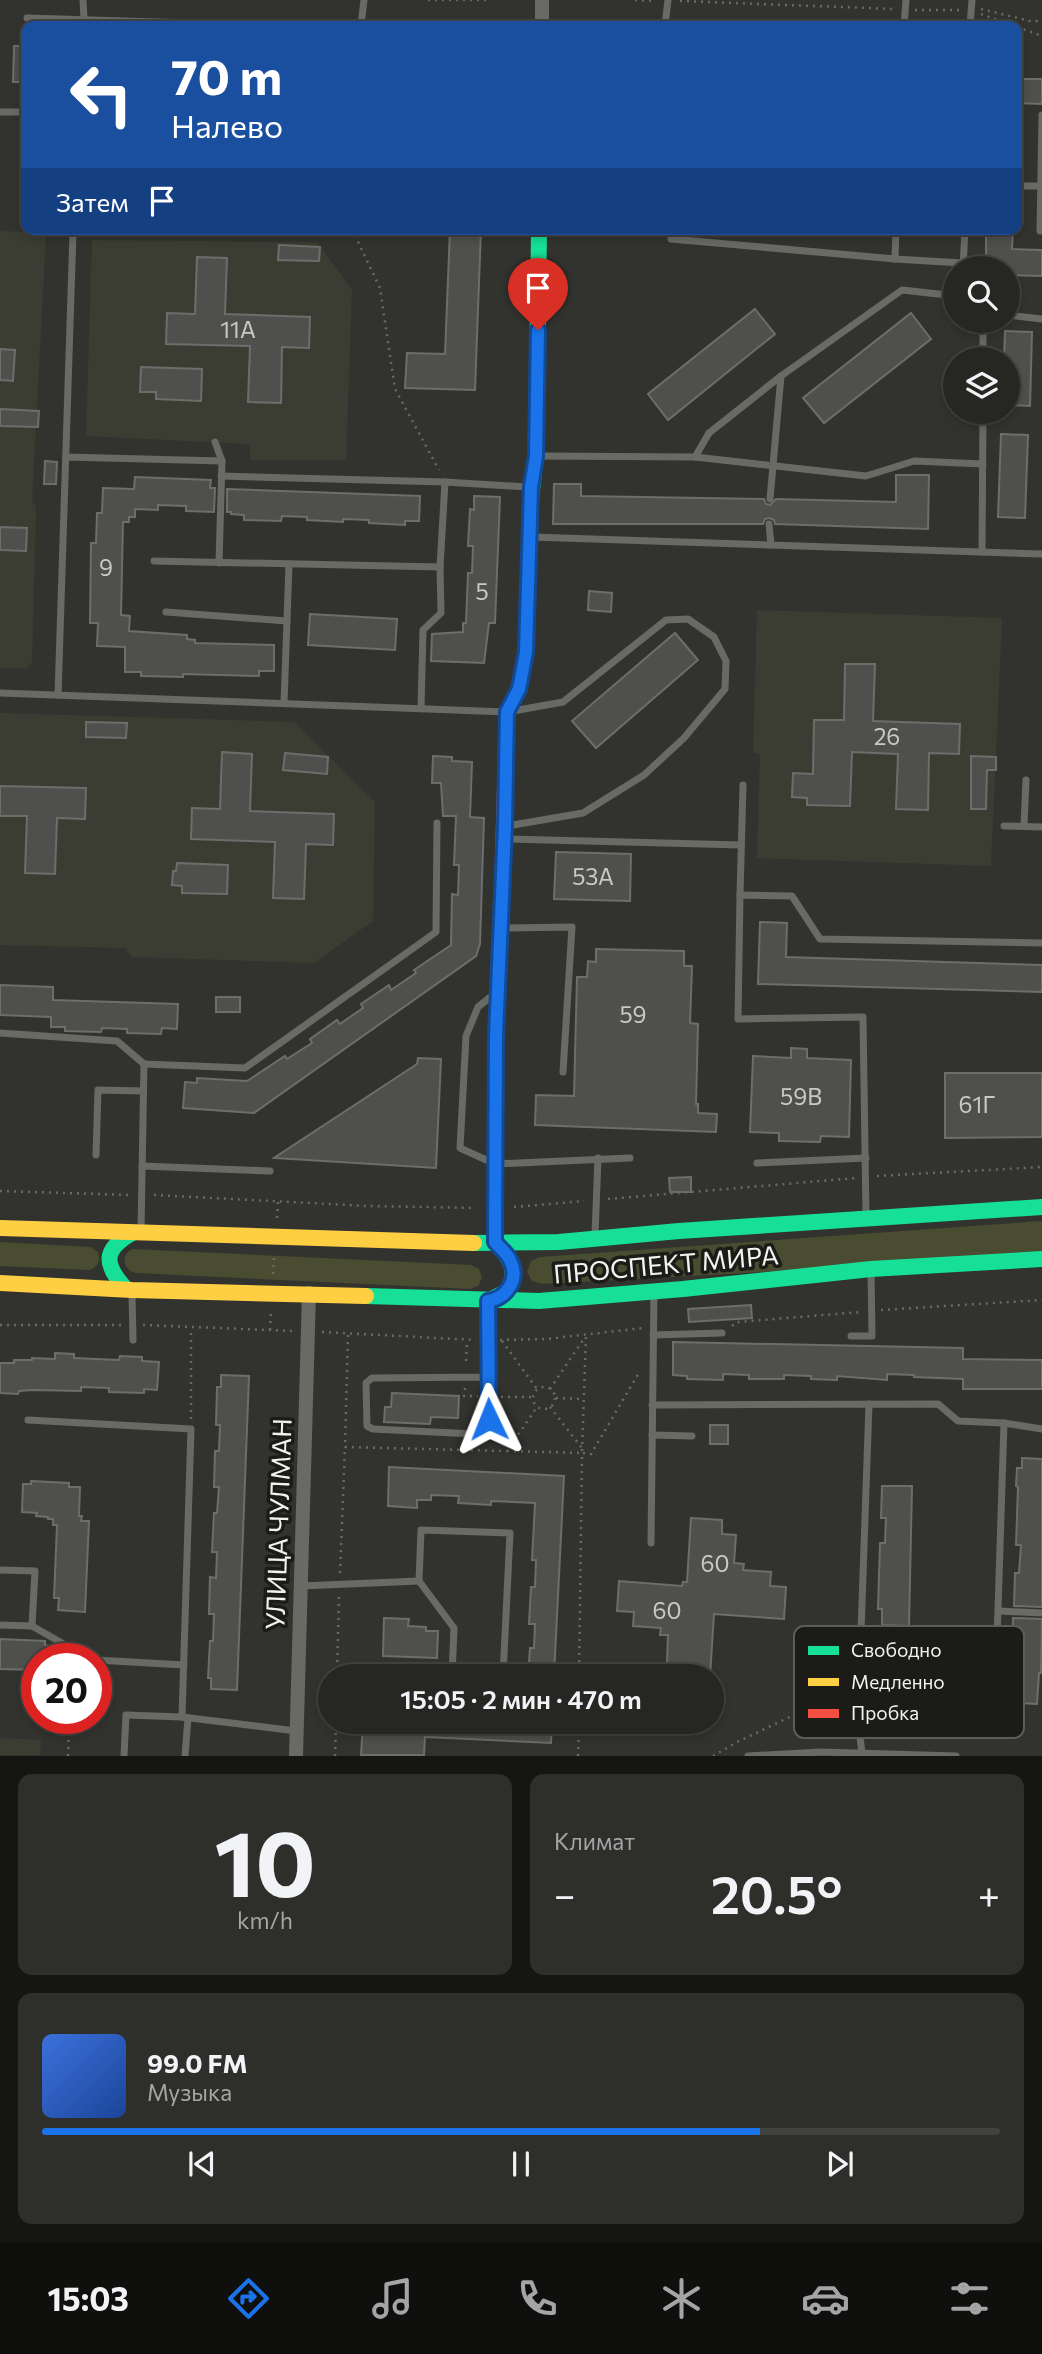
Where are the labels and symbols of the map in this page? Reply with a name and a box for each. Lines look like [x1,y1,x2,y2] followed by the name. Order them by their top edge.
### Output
[508,258,568,330] pin
[220,315,256,343] house number: 11А
[99,553,113,581] house number: 9
[475,577,489,605] house number: 5
[874,722,900,750] house number: 26
[572,862,614,890] house number: 53А
[619,1000,647,1028] house number: 59
[780,1082,822,1110] house number: 59В
[959,1090,995,1118] house number: 61Г
[552,1238,780,1289] street label: ПРОСПЕКТ МИРА
[452,1382,526,1456] position arrow
[258,1418,297,1630] street label: УЛИЦА ЧУЛМАН
[701,1549,729,1577] house number: 60
[653,1596,681,1624] house number: 60
[794,1626,1024,1738] legend
[851,1638,941,1661] text: Свободно
[21,1643,112,1734] speed limit sign: 20
[851,1670,945,1693] text: Медленно
[851,1701,919,1724] text: Пробка

